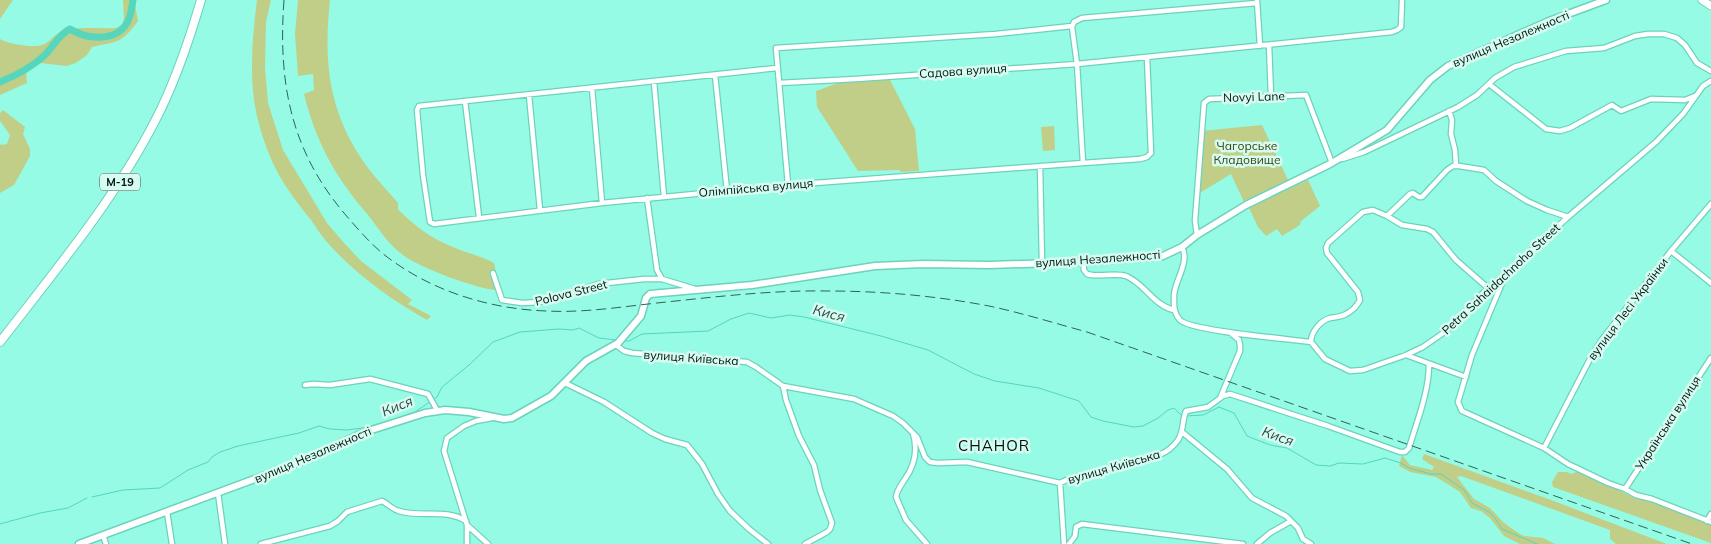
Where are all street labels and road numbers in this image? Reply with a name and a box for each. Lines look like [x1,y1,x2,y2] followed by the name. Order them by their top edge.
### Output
[1450,7,1571,70] street label: вулиця Незалежності
[919,60,1007,81] street label: Садова вулиця
[1223,88,1285,105] street label: Novyi Lane
[100,173,140,190] road number: М-19
[698,175,814,200] street label: Олімпійська вулиця
[1438,220,1563,337] street label: Petra Sahaidachnoho Street
[1035,247,1161,270] street label: вулиця Незалежності
[1584,255,1671,363] street label: вулиця Лесі Українки
[533,276,608,309] street label: Polova Street
[643,347,739,368] street label: вулиця Київська
[1631,373,1704,473] street label: Українська вулиця
[252,423,373,486] street label: вулиця Незалежності
[1066,446,1162,487] street label: вулиця Київська

